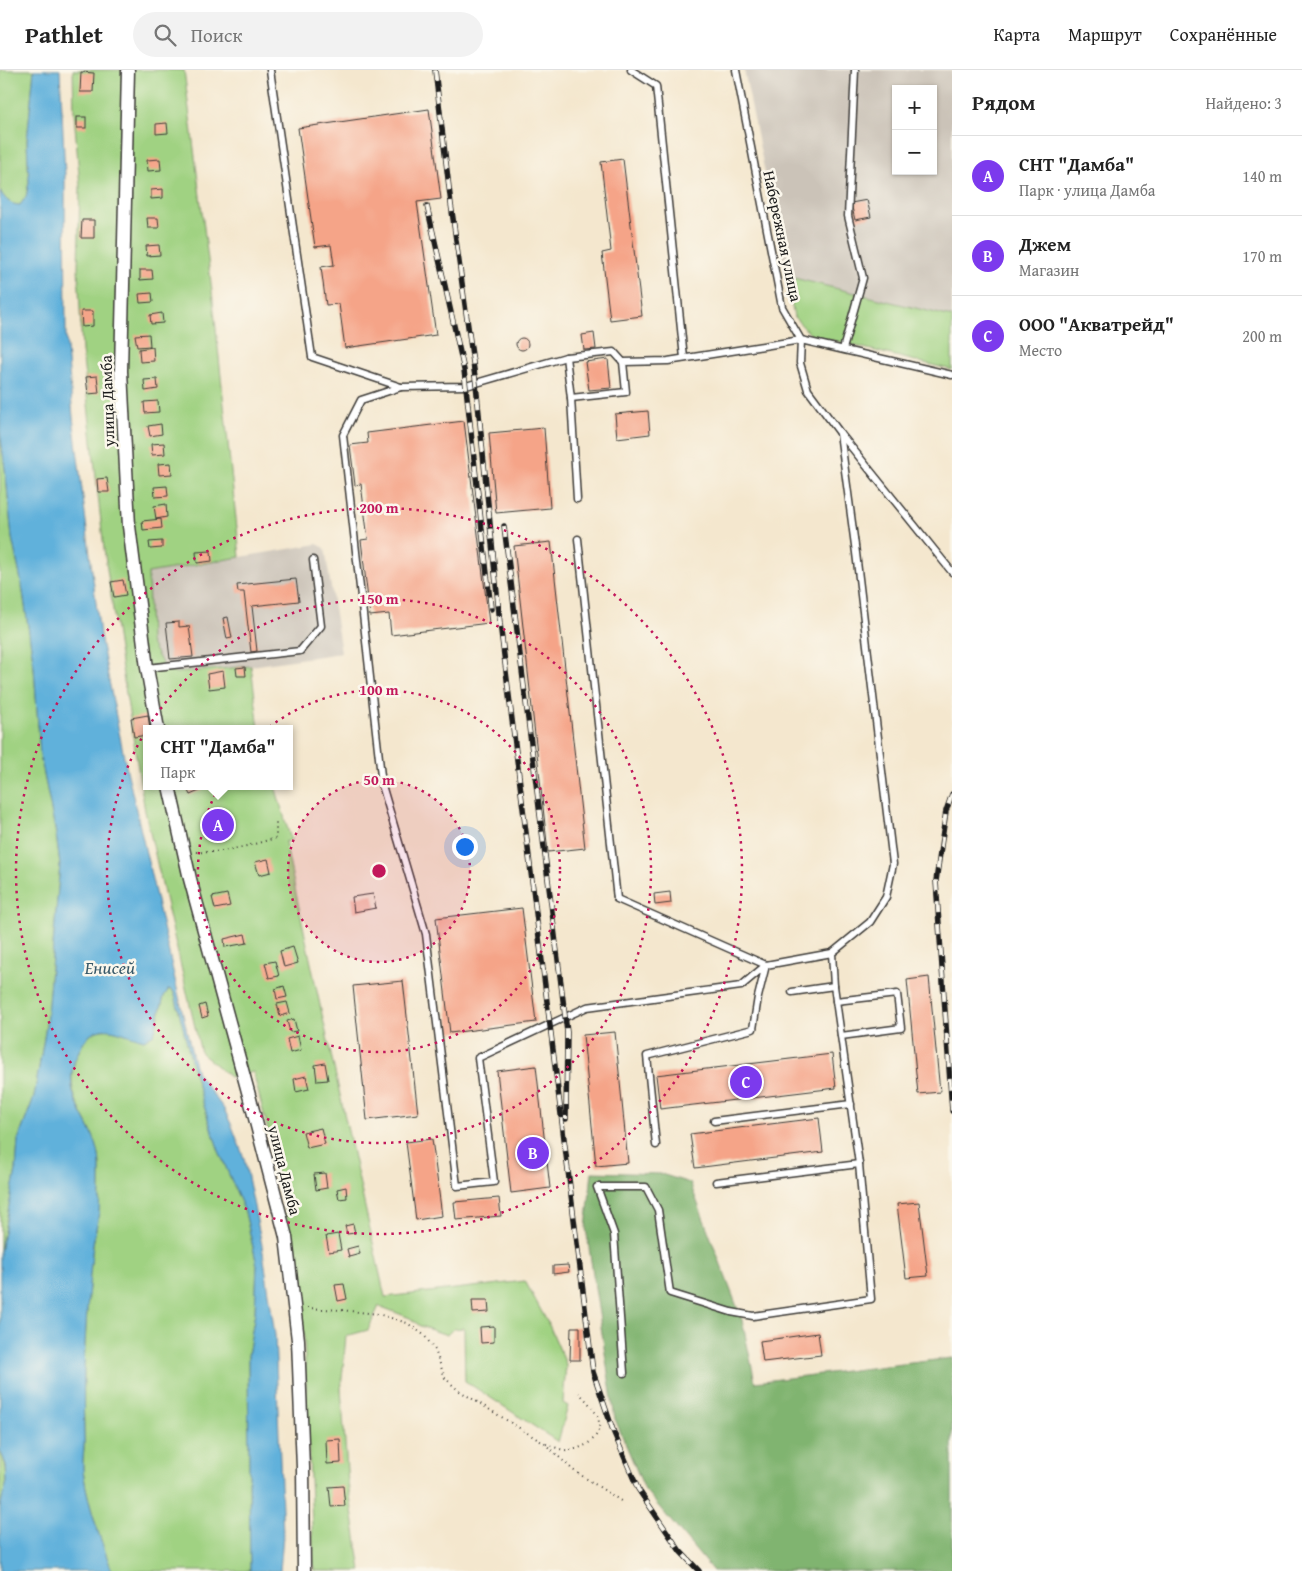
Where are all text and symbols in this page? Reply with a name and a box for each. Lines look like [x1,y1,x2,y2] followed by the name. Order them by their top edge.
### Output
[133,12,483,57] search box
[25,17,103,52] text: Pathlet
[151,21,179,49] icon: search
[191,21,242,49] text: Поиск
[994,21,1040,48] text: Карта
[1068,21,1142,48] text: Маршрут
[1170,21,1277,48] text: Сохранённые
[892,85,937,175] map controls
[892,85,937,130] button: +
[972,87,1035,118] text: Рядом
[1205,91,1282,115] text: Найдено: 3
[892,130,937,175] button: −
[1019,150,1134,178] text: СНТ "Дамба"
[983,164,993,188] text: A
[1242,164,1282,188] text: 140 m
[757,168,809,304] street label: Набережная улица
[1019,178,1155,202] text: Парк · улица Дамба
[1019,230,1071,258] text: Джем
[983,244,993,268] text: B
[1242,244,1282,268] text: 170 m
[1019,258,1079,282] text: Магазин
[1019,310,1174,338] text: ООО "Акватрейд"
[983,324,993,348] text: C
[1242,324,1282,348] text: 200 m
[1019,338,1062,362] text: Место
[93,354,121,448] street label: улица Дамба
[359,497,399,518] text: 200 m
[359,588,399,609] text: 150 m
[359,679,399,700] text: 100 m
[143,725,293,790] popup
[160,732,276,760] text: СНТ "Дамба"
[160,760,195,784] text: Парк
[363,769,395,790] text: 50 m
[202,806,234,844] pin: A
[452,834,478,860] your location
[370,862,388,880] centre of rings
[84,954,135,981] water label: Енисей
[730,1063,762,1101] pin: C
[262,1122,308,1218] street label: улица Дамба
[517,1134,549,1172] pin: B

